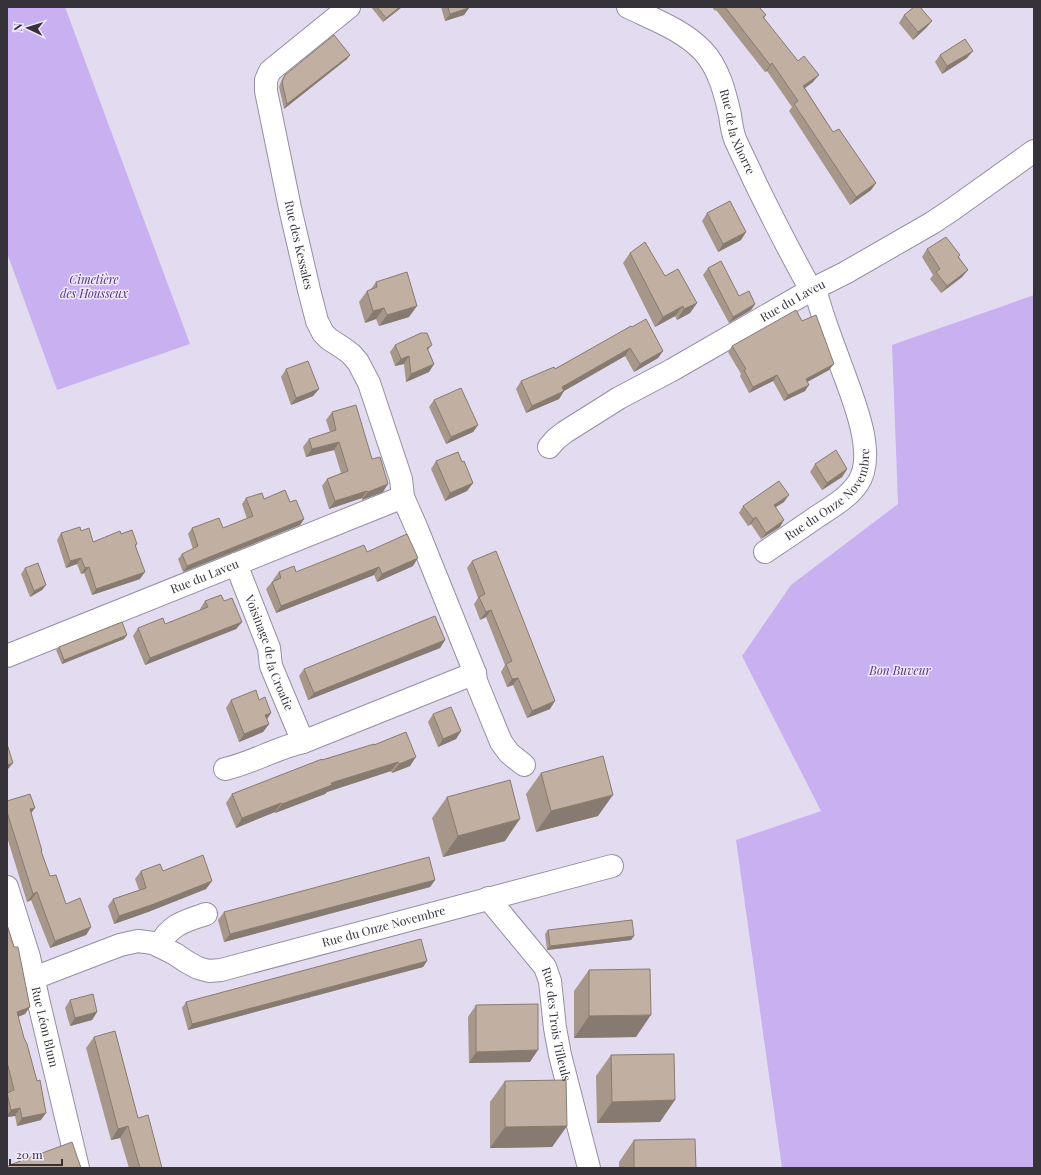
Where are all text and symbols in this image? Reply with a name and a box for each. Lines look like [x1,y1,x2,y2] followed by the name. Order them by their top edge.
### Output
[8,8,48,48] north arrow
[10,23,25,32] text: N
[717,87,759,177] street label: Rue de la Xhorre
[282,199,318,291] street label: Rue des Kessales
[60,271,129,301] park label: Cimetière des Housseux
[757,275,828,325] street label: Rue du Laveu
[781,448,872,544] street label: Rue du Onze Novembre
[168,555,241,597] street label: Rue du Laveu
[242,591,298,713] street label: Voisinage de la Croatie
[868,662,932,678] park label: Bon Buveur
[320,902,447,950] street label: Rue du Onze Novembre
[539,965,575,1082] street label: Rue des Trois Tilleuls
[29,985,63,1069] street label: Rue Léon Blum
[10,1141,62,1167] scale bar
[16,1146,43,1162] text: 20 m

